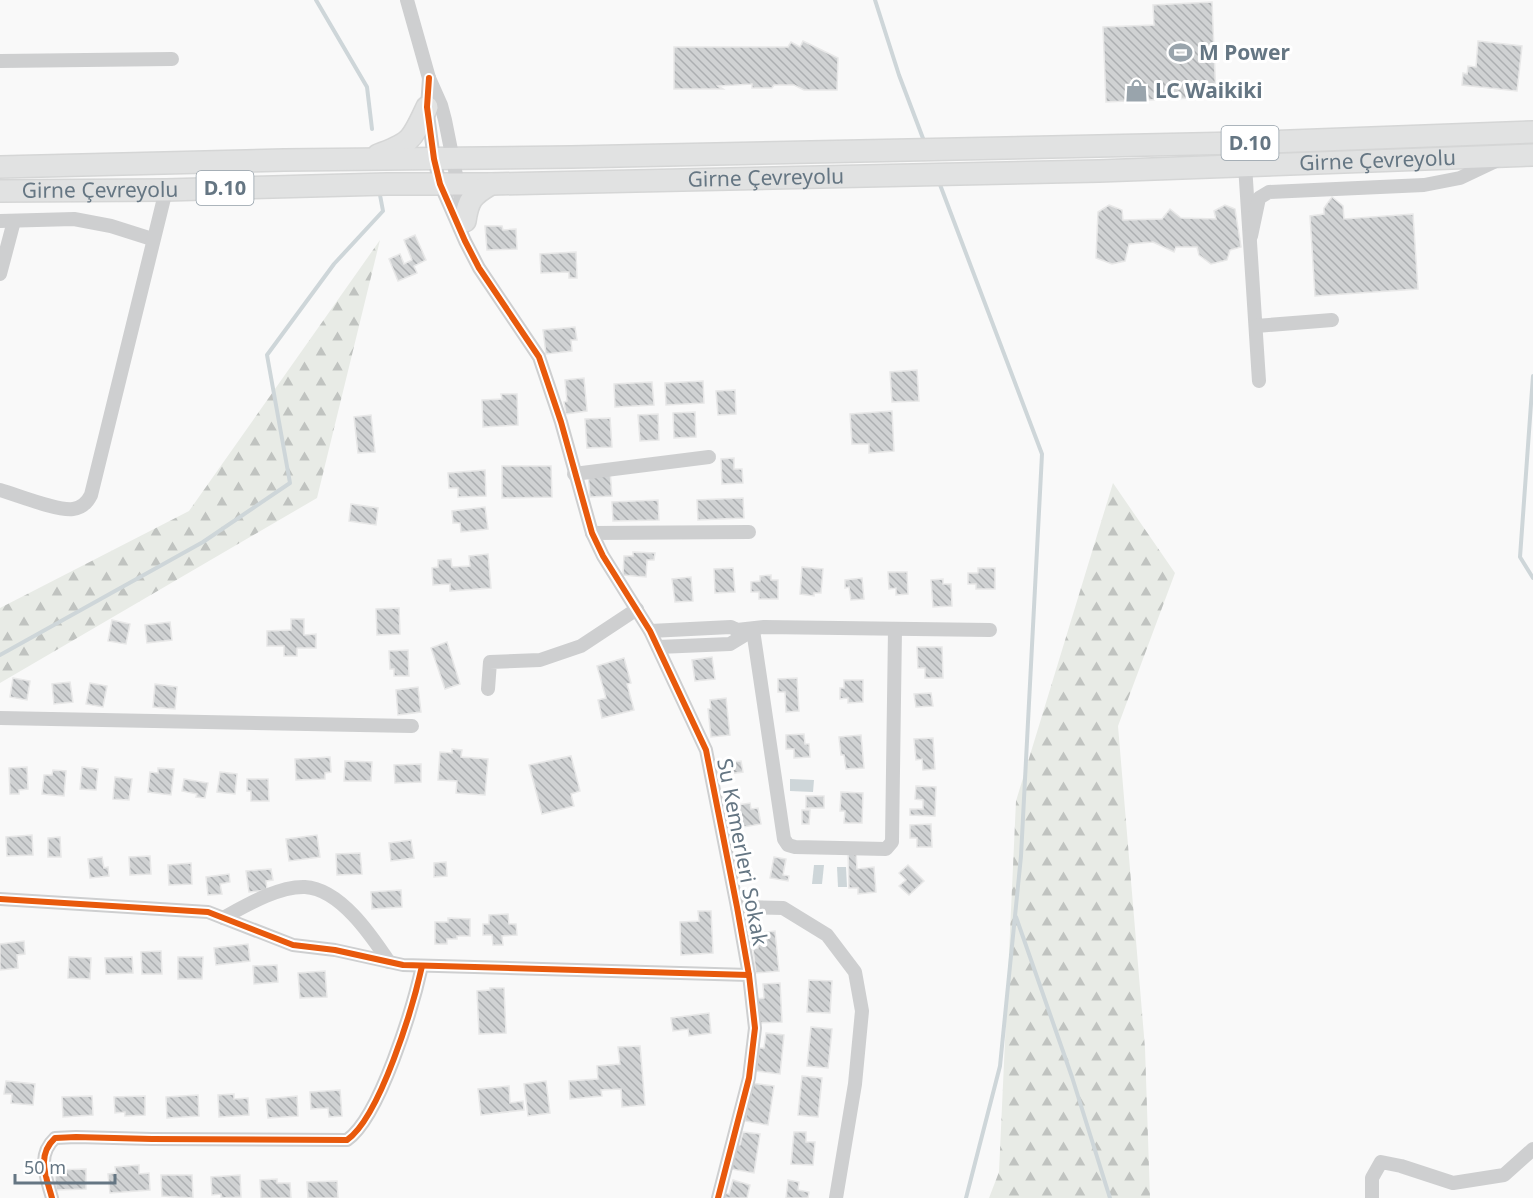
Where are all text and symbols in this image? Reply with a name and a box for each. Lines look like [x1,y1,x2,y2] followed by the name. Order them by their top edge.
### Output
[1199,38,1291,66] place label: M Power
[1168,40,1194,66] sports icon: M Power
[1155,76,1263,104] place label: LC Waikiki
[1124,78,1150,104] shop icon: LC Waikiki
[1222,126,1278,160] road number: D.10
[1299,143,1456,177] street label: Girne Çevreyolu
[687,161,844,193] street label: Girne Çevreyolu
[196,171,254,205] road number: D.10
[22,175,179,204] street label: Girne Çevreyolu
[711,756,775,949] street label: Su Kemerleri Sokak
[15,1147,116,1185] scale bar
[24,1155,66,1179] text: 50 m

